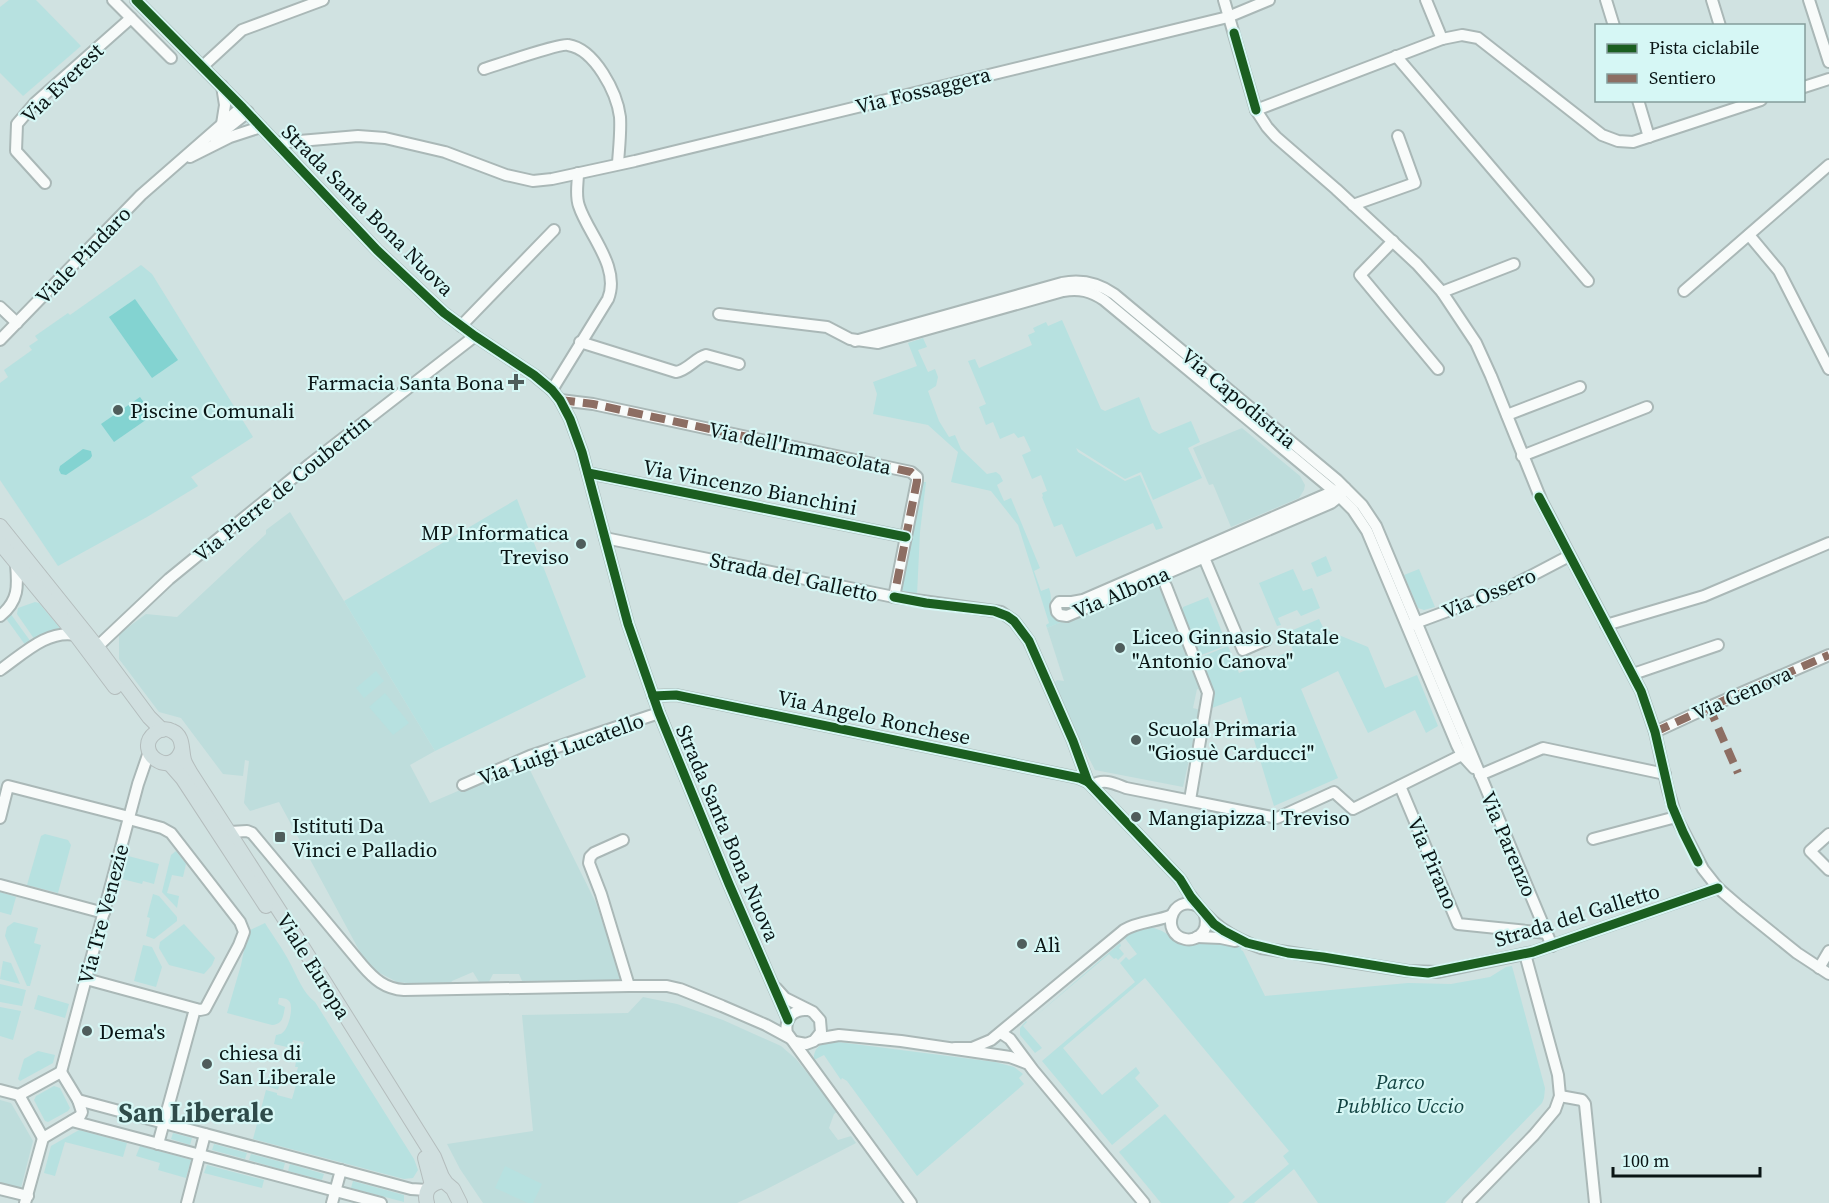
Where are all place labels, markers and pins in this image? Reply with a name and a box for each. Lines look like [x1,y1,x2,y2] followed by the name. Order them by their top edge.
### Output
[307,368,504,397] place label: Farmacia Santa Bona
[509,375,523,389] marker: Farmacia Santa Bona
[130,396,295,425] place label: Piscine Comunali
[111,403,125,417] marker: Piscine Comunali
[421,518,569,571] place label: MP Informatica Treviso
[574,537,588,551] marker: MP Informatica Treviso
[1132,622,1339,675] place label: Liceo Ginnasio Statale "Antonio Canova"
[1113,641,1127,655] marker: Liceo Ginnasio Statale "Antonio Canova"
[1148,714,1314,767] place label: Scuola Primaria "Giosuè Carducci"
[1129,733,1143,747] marker: Scuola Primaria "Giosuè Carducci"
[1148,803,1350,832] place label: Mangiapizza | Treviso
[1129,810,1143,824] marker: Mangiapizza | Treviso
[292,811,437,864] place label: Istituti Da Vinci e Palladio
[273,830,287,844] marker: Istituti Da Vinci e Palladio
[1034,930,1060,959] place label: Alì
[1015,937,1029,951] marker: Alì
[99,1017,165,1046] place label: Dema's
[80,1024,94,1038] marker: Dema's
[219,1038,336,1091] place label: chiesa di San Liberale
[200,1057,214,1071] marker: chiesa di San Liberale

